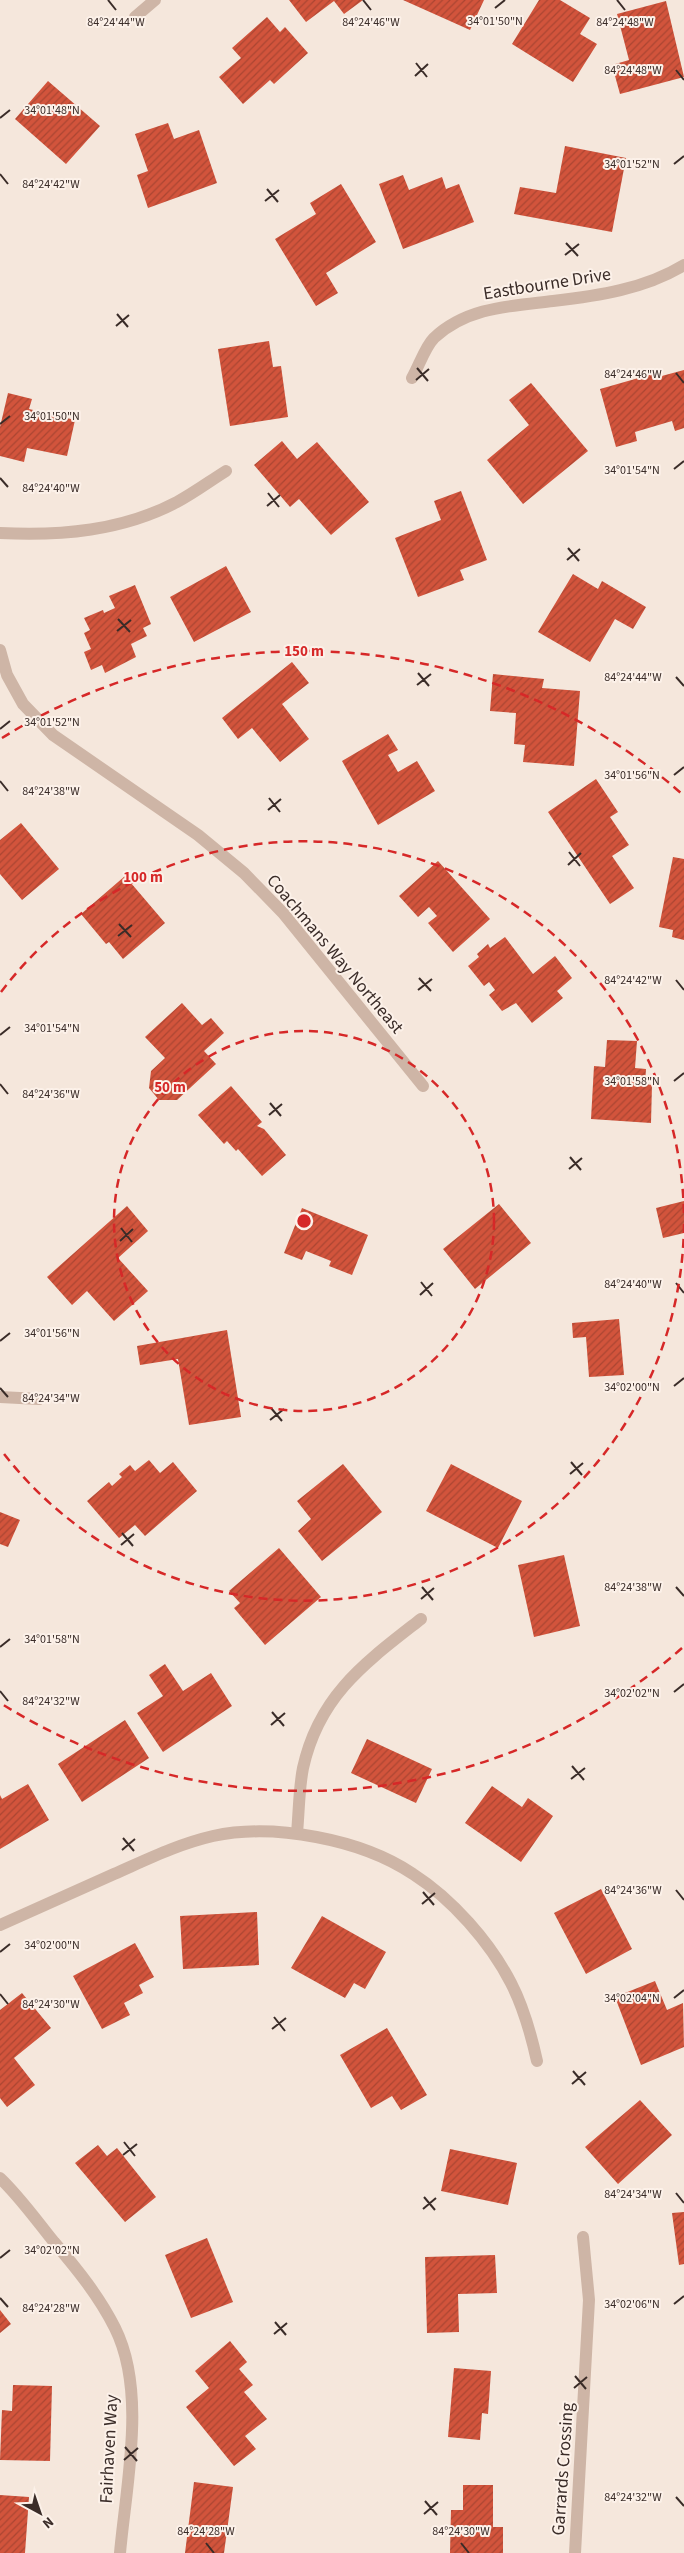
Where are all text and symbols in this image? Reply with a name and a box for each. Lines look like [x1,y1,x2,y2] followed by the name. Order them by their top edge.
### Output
[467,13,523,30] text: 34°01'50"N
[87,14,145,31] text: 84°24'44"W
[342,14,400,31] text: 84°24'46"W
[596,14,654,31] text: 84°24'48"W
[604,62,662,79] text: 84°24'48"W
[24,102,80,119] text: 34°01'48"N
[604,156,660,173] text: 34°01'52"N
[22,176,80,193] text: 84°24'42"W
[481,262,613,306] street label: Eastbourne Drive
[604,366,662,383] text: 84°24'46"W
[24,408,80,425] text: 34°01'50"N
[604,462,660,479] text: 34°01'54"N
[22,480,80,497] text: 84°24'40"W
[284,641,324,662] text: 150 m
[604,669,662,686] text: 84°24'44"W
[24,714,80,731] text: 34°01'52"N
[604,767,660,784] text: 34°01'56"N
[22,783,80,800] text: 84°24'38"W
[123,867,163,888] text: 100 m
[261,869,409,1039] street label: Coachmans Way Northeast
[604,972,662,989] text: 84°24'42"W
[24,1020,80,1037] text: 34°01'54"N
[604,1073,660,1090] text: 34°01'58"N
[154,1077,186,1098] text: 50 m
[22,1086,80,1103] text: 84°24'36"W
[295,1212,313,1230] centre of rings
[604,1276,662,1293] text: 84°24'40"W
[24,1325,80,1342] text: 34°01'56"N
[604,1379,660,1396] text: 34°02'00"N
[22,1390,80,1407] text: 84°24'34"W
[604,1579,662,1596] text: 84°24'38"W
[24,1631,80,1648] text: 34°01'58"N
[604,1685,660,1702] text: 34°02'02"N
[22,1693,80,1710] text: 84°24'32"W
[604,1882,662,1899] text: 84°24'36"W
[24,1937,80,1954] text: 34°02'00"N
[604,1990,660,2007] text: 34°02'04"N
[22,1996,80,2013] text: 84°24'30"W
[604,2186,662,2203] text: 84°24'34"W
[24,2242,80,2259] text: 34°02'02"N
[604,2296,660,2313] text: 34°02'06"N
[22,2300,80,2317] text: 84°24'28"W
[94,2393,124,2504] street label: Fairhaven Way
[546,2402,580,2536] street label: Garrards Crossing
[15,2488,65,2538] north arrow
[604,2489,662,2506] text: 84°24'32"W
[38,2512,58,2533] text: N
[177,2523,235,2540] text: 84°24'28"W
[432,2523,490,2540] text: 84°24'30"W

